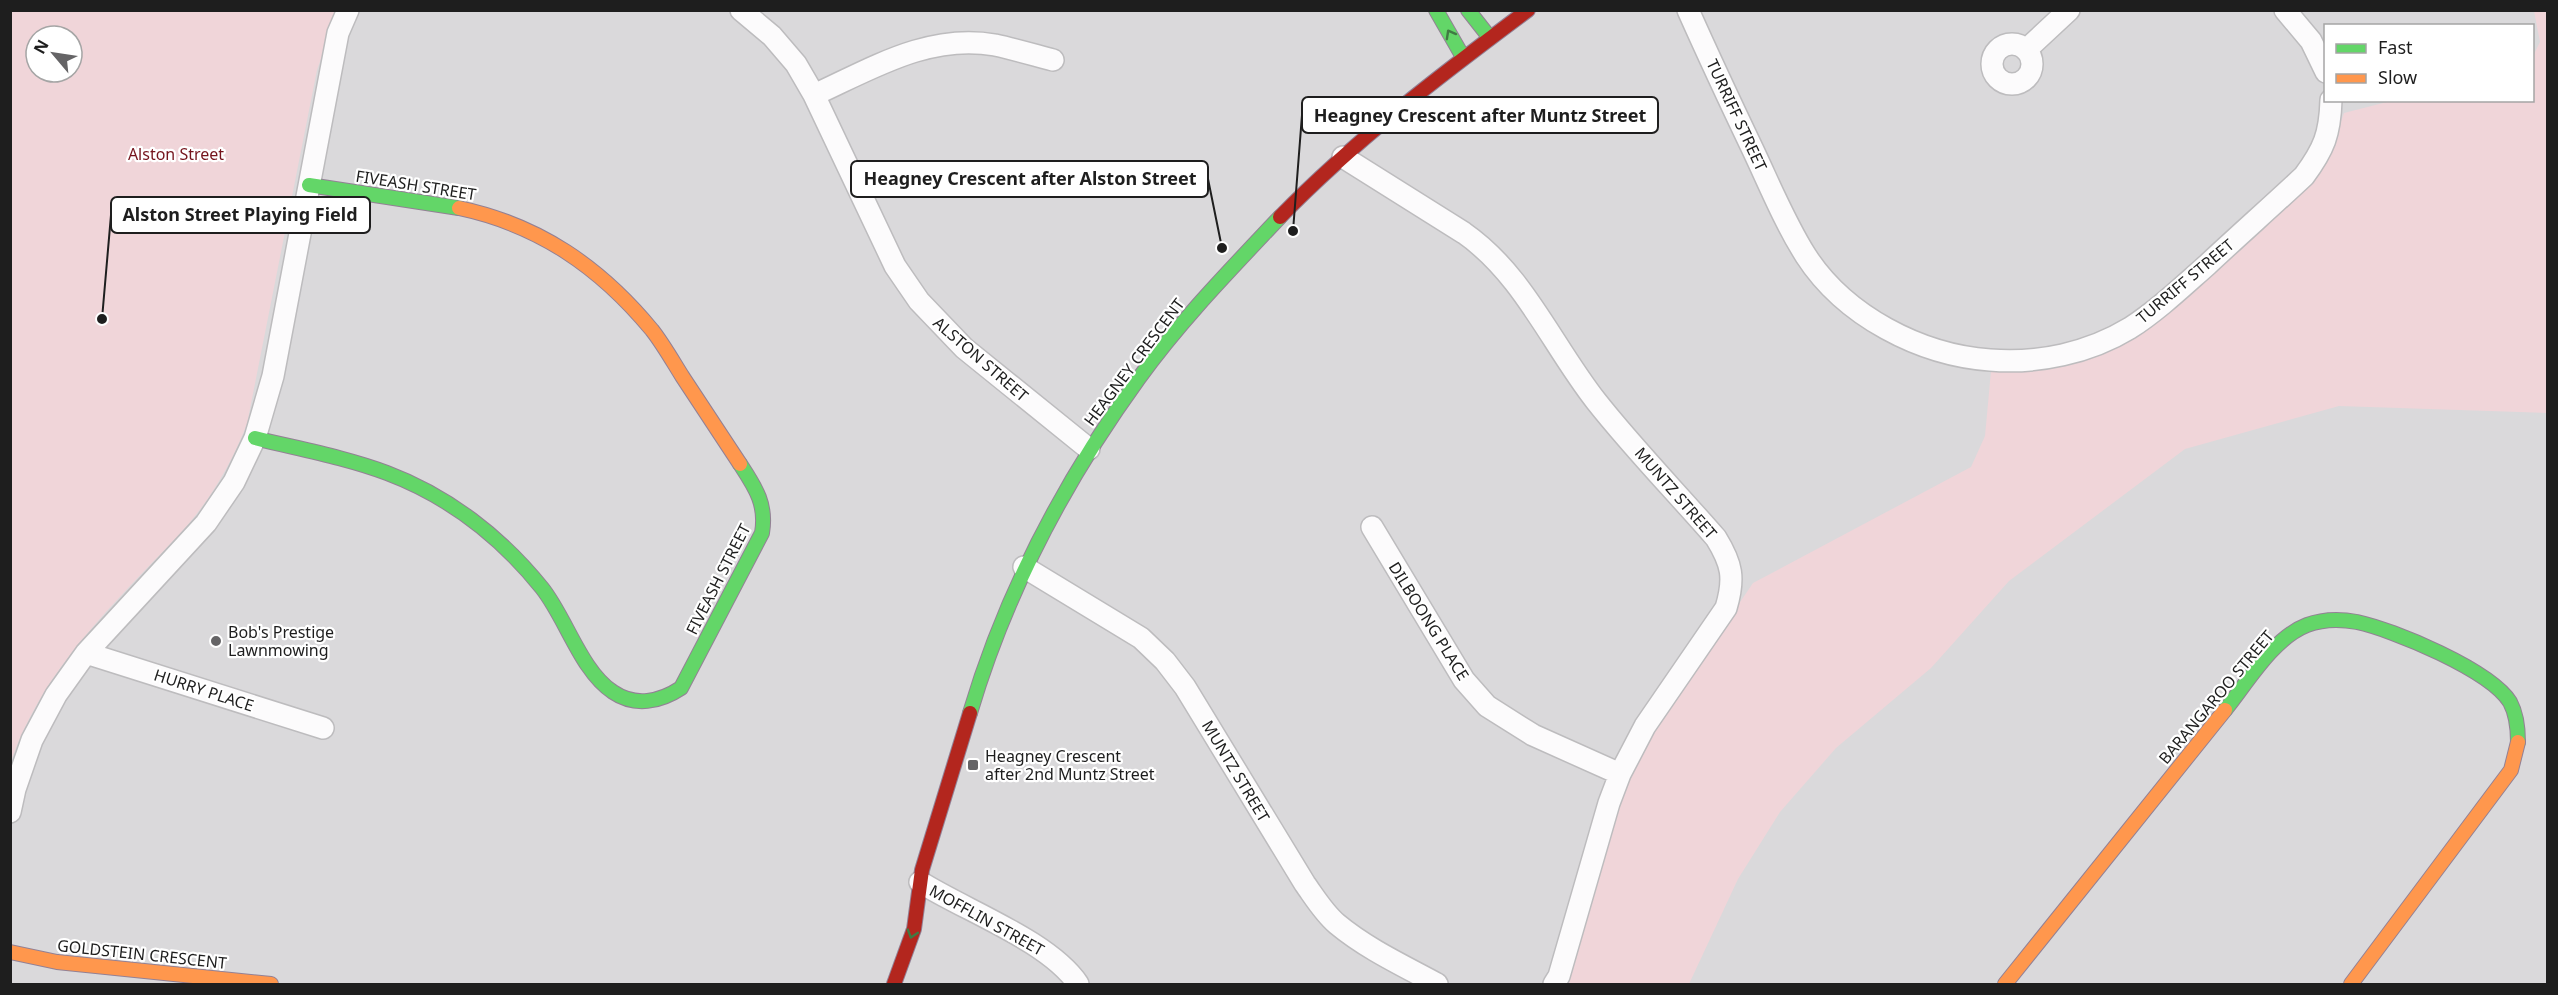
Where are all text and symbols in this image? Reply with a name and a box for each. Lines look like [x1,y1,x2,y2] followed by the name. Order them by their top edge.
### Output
[24,24,84,84] north arrow
[2324,24,2534,102] legend
[1446,29,1457,40] one-way arrow
[2378,35,2413,59] text: Fast
[28,36,54,58] text: N
[1701,56,1773,175] street label: TURRIFF STREET
[2378,65,2417,89] text: Slow
[1302,97,1658,133] callout: Heagney Crescent after Muntz Street
[1314,103,1646,127] text: Heagney Crescent after Muntz Street
[128,143,224,165] park label: Alston Street
[851,161,1208,197] callout: Heagney Crescent after Alston Street
[354,165,478,205] street label: FIVEASH STREET
[863,166,1197,190] text: Heagney Crescent after Alston Street
[111,197,370,233] callout: Alston Street Playing Field
[122,202,358,226] text: Alston Street Playing Field
[2132,234,2238,328] street label: TURRIFF STREET
[1079,294,1189,430] street label: HEAGNEY CRESCENT
[929,312,1033,406] street label: ALSTON STREET
[1630,442,1722,544] street label: MUNTZ STREET
[681,520,755,638] street label: FIVEASH STREET
[1384,558,1474,684] street label: DILBOONG PLACE
[228,621,334,661] place label: Bob's Prestige Lawnmowing
[2153,625,2279,769] street label: BARANGAROO STREET
[209,634,223,648] marker: Bob's Prestige Lawnmowing
[151,664,257,716] street label: HURRY PLACE
[1197,716,1275,826] street label: MUNTZ STREET
[985,745,1155,785] place label: Heagney Crescent after 2nd Muntz Street
[966,758,980,772] marker: Heagney Crescent after 2nd Muntz Street
[926,879,1048,961] street label: MOFFLIN STREET
[907,928,919,939] one-way arrow
[56,934,228,974] street label: GOLDSTEIN CRESCENT

